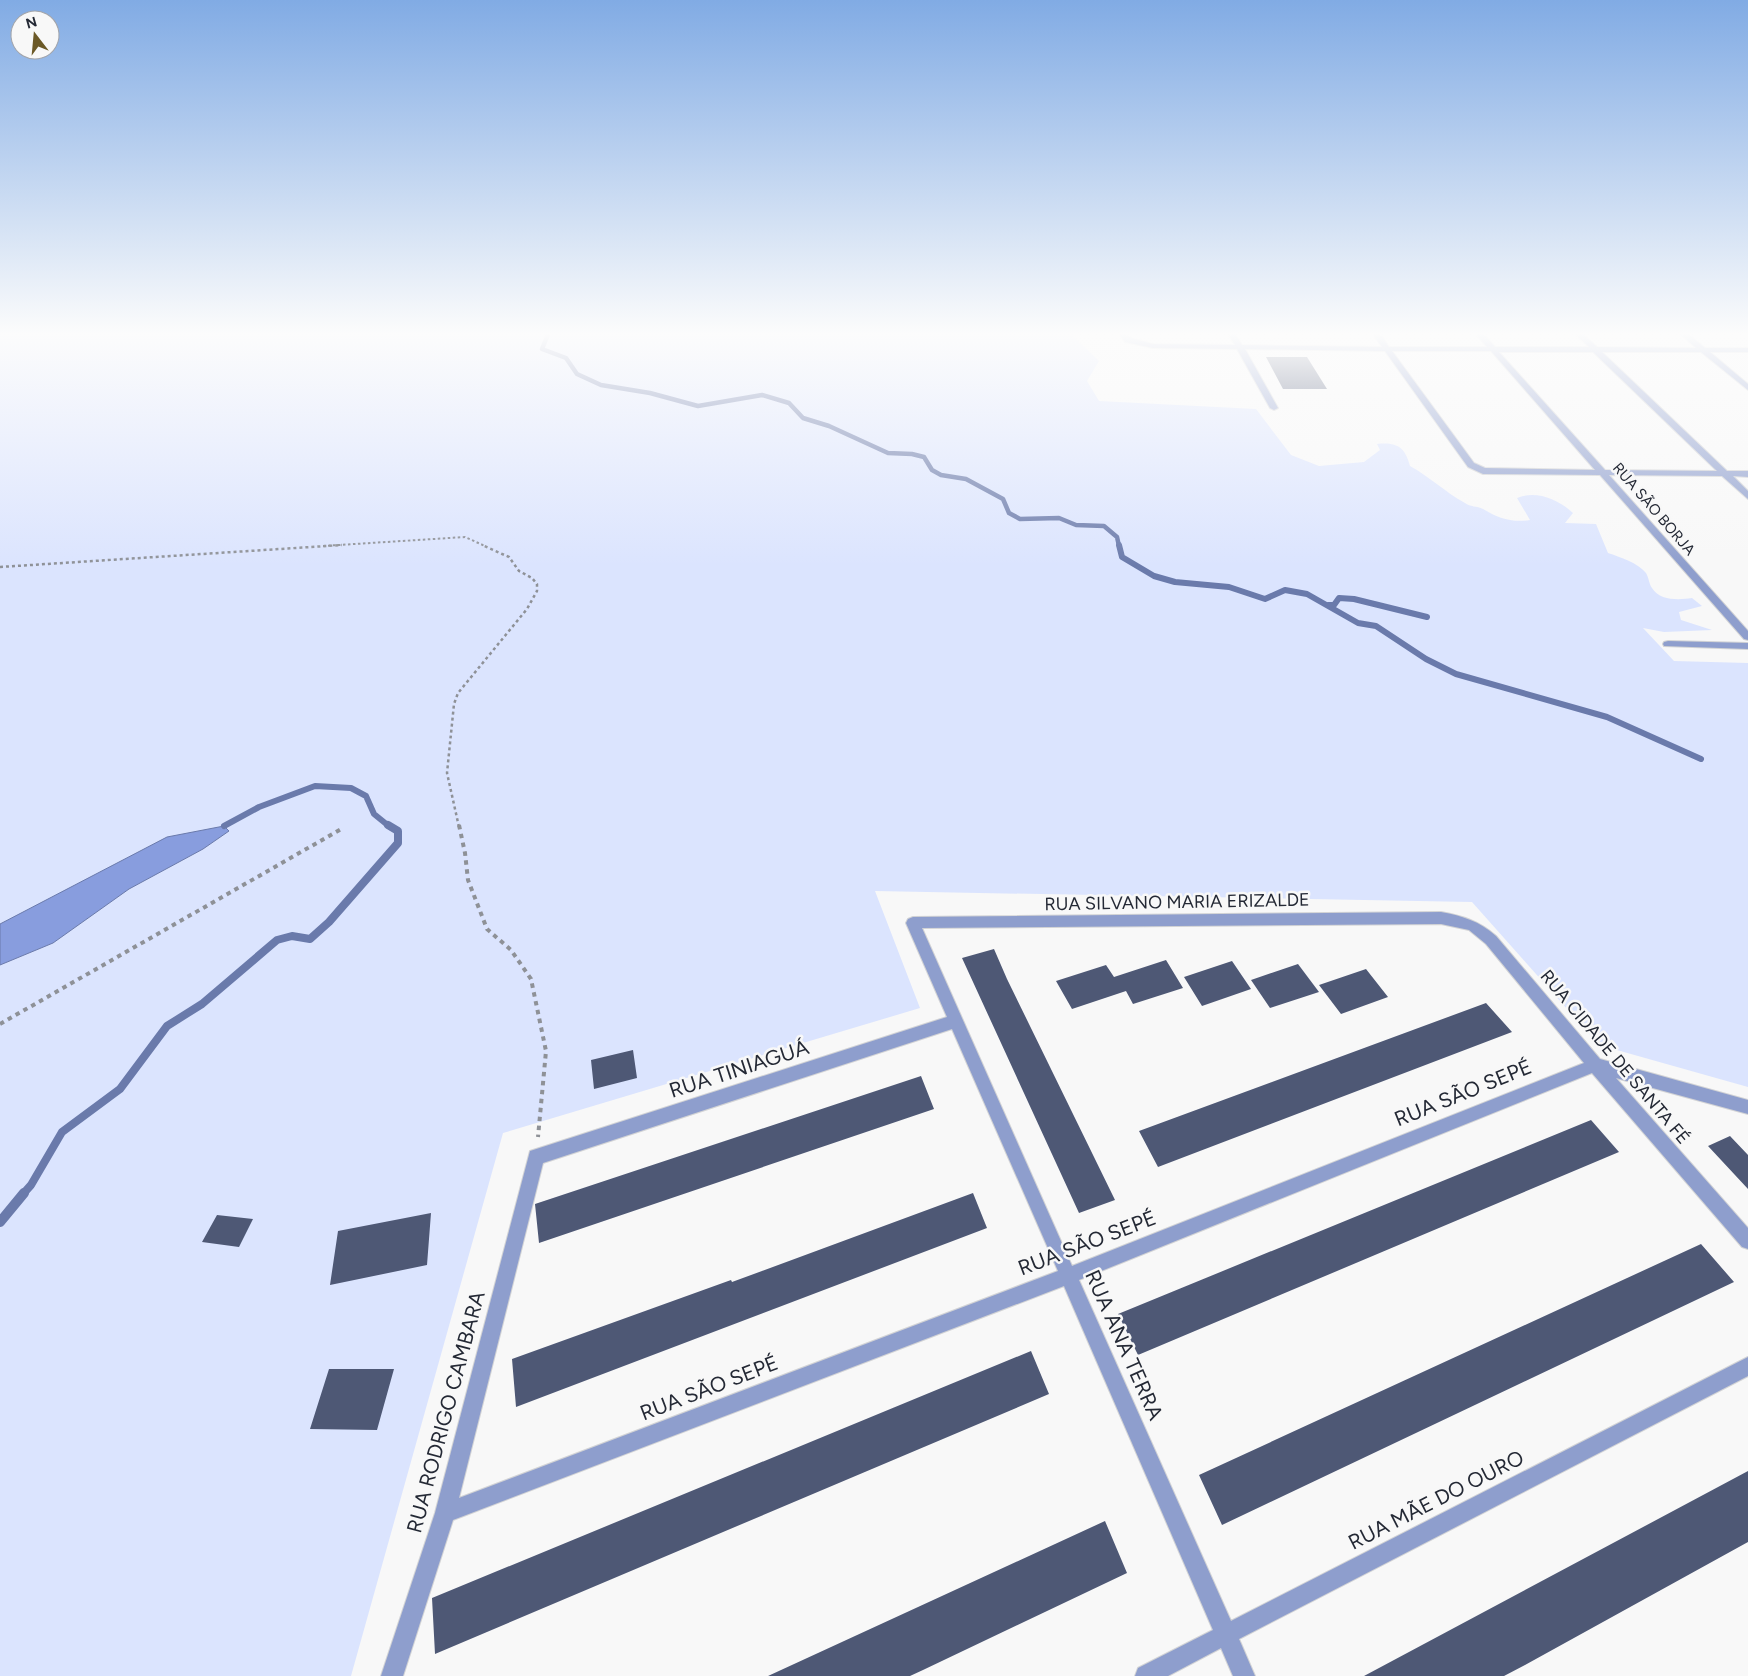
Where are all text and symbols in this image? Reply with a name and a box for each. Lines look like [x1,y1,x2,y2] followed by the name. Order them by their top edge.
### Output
[10,10,60,60] north arrow
[24,13,39,33] text: N
[1609,459,1699,559] street label: RUA SÃO BORJA
[1044,889,1310,915] street label: RUA SILVANO MARIA ERIZALDE
[1536,965,1694,1149] street label: RUA CIDADE DE SANTA FÉ
[666,1034,812,1103] street label: RUA TINIAGUÁ
[1390,1054,1535,1131] street label: RUA SÃO SEPÉ
[1014,1205,1159,1280] street label: RUA SÃO SEPÉ
[1080,1266,1169,1424] street label: RUA ANA TERRA
[401,1288,490,1535] street label: RUA RODRIGO CAMBARA
[636,1350,781,1425] street label: RUA SÃO SEPÉ
[1344,1444,1528,1555] street label: RUA MÃE DO OURO

